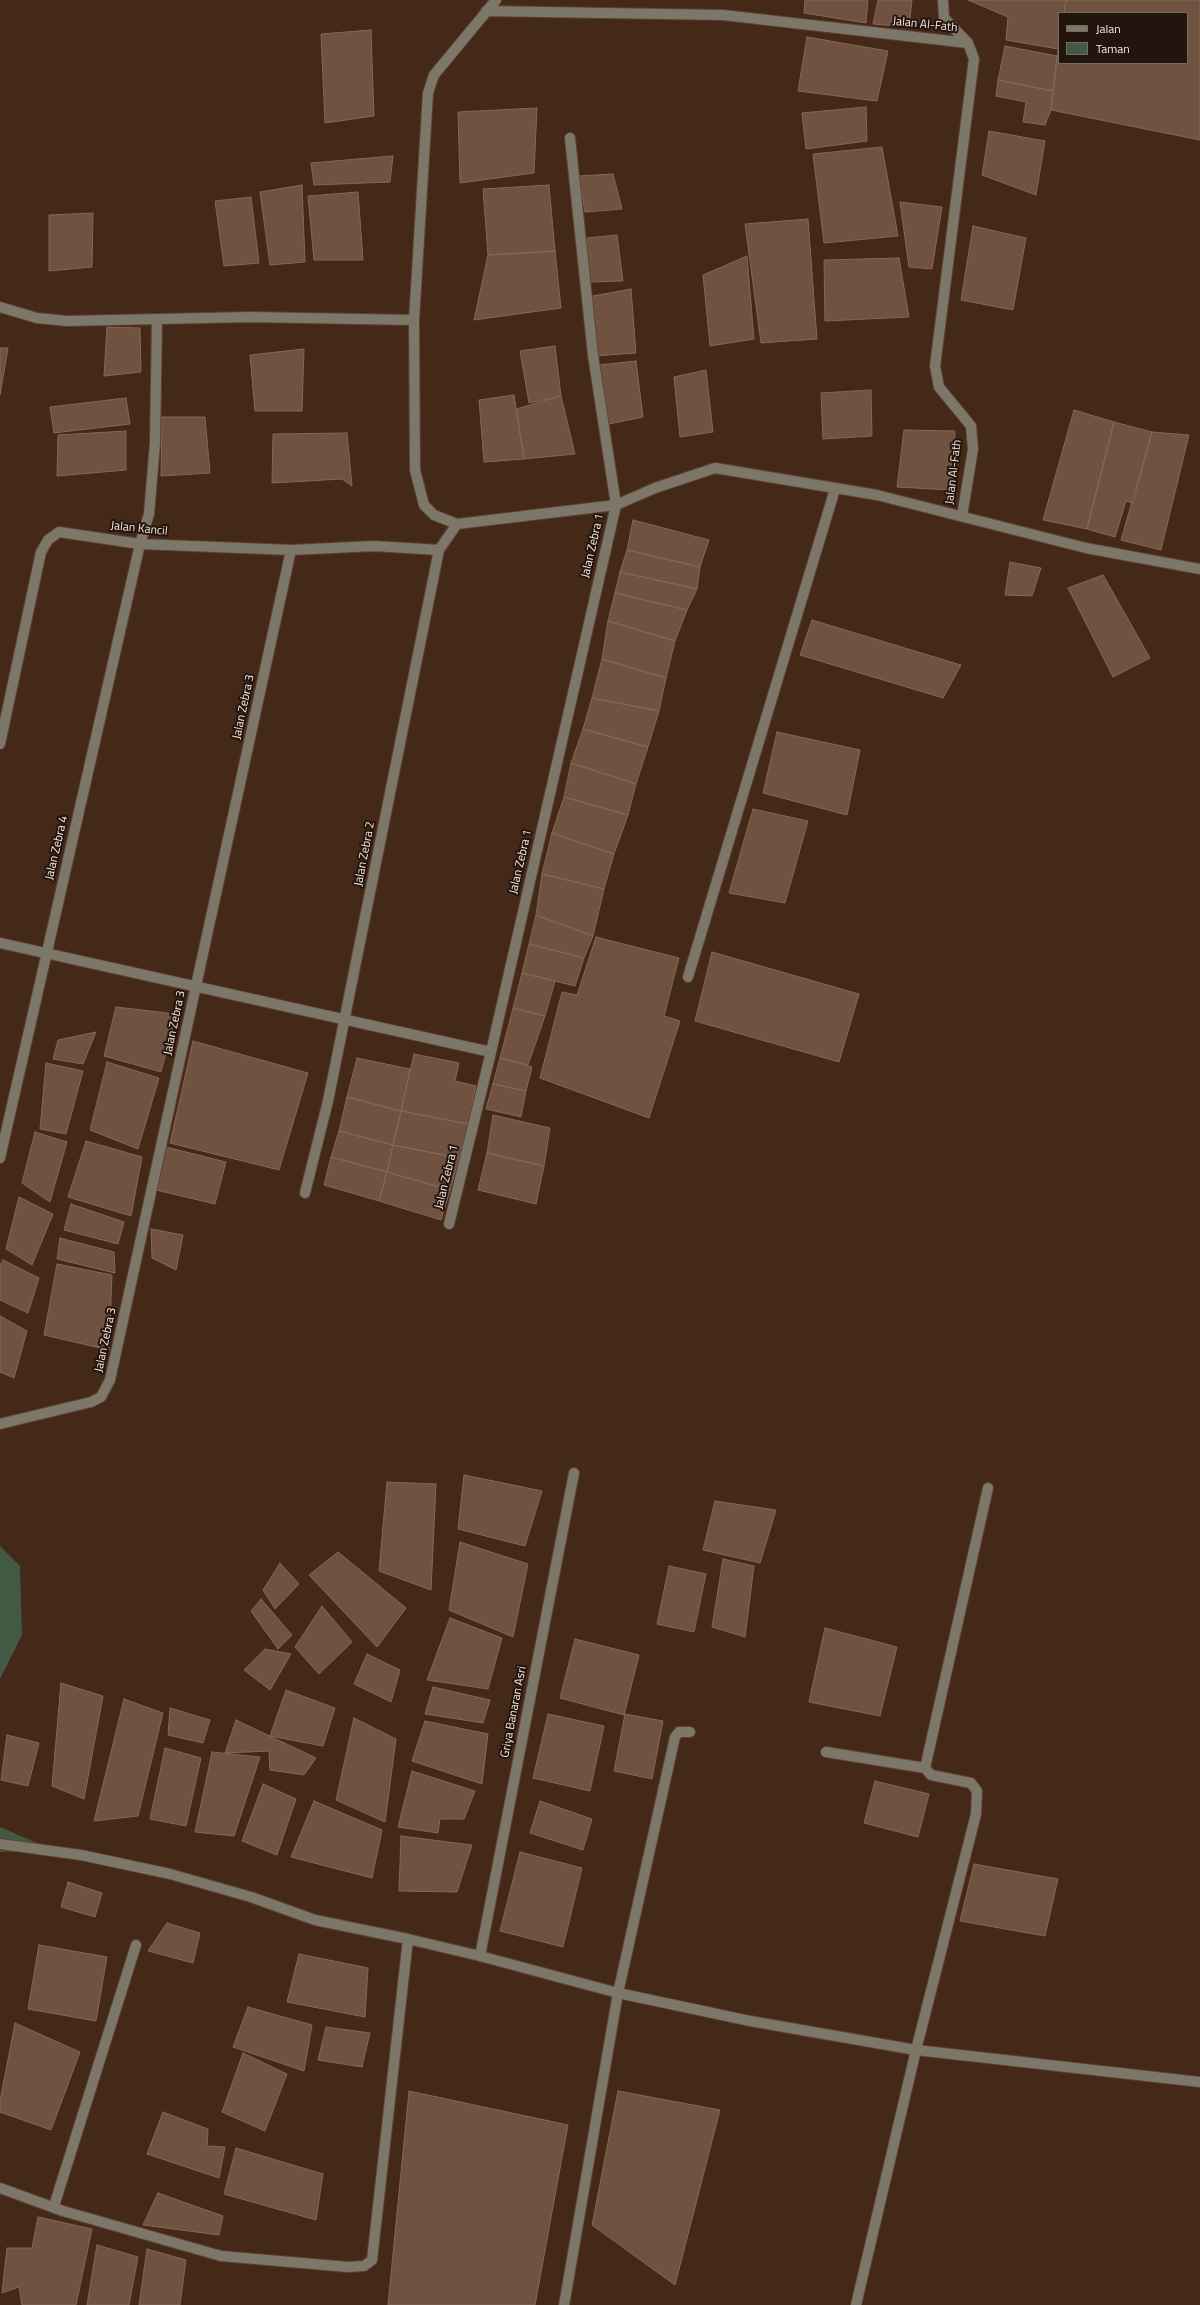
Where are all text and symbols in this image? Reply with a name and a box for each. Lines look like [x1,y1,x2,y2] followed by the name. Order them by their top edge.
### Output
[1058,12,1188,64] legend
[892,14,958,36] street label: Jalan Al-Fath
[1096,19,1121,38] text: Jalan
[1096,39,1130,58] text: Taman
[943,439,965,505] street label: Jalan Al-Fath
[579,512,607,580] street label: Jalan Zebra 1
[110,519,168,539] street label: Jalan Kancil
[230,673,258,741] street label: Jalan Zebra 3
[43,814,71,882] street label: Jalan Zebra 4
[352,820,378,888] street label: Jalan Zebra 2
[507,828,535,896] street label: Jalan Zebra 1
[161,989,189,1057] street label: Jalan Zebra 3
[432,1143,462,1211] street label: Jalan Zebra 1
[92,1306,120,1374] street label: Jalan Zebra 3
[498,1665,530,1759] street label: Griya Banaran Asri

